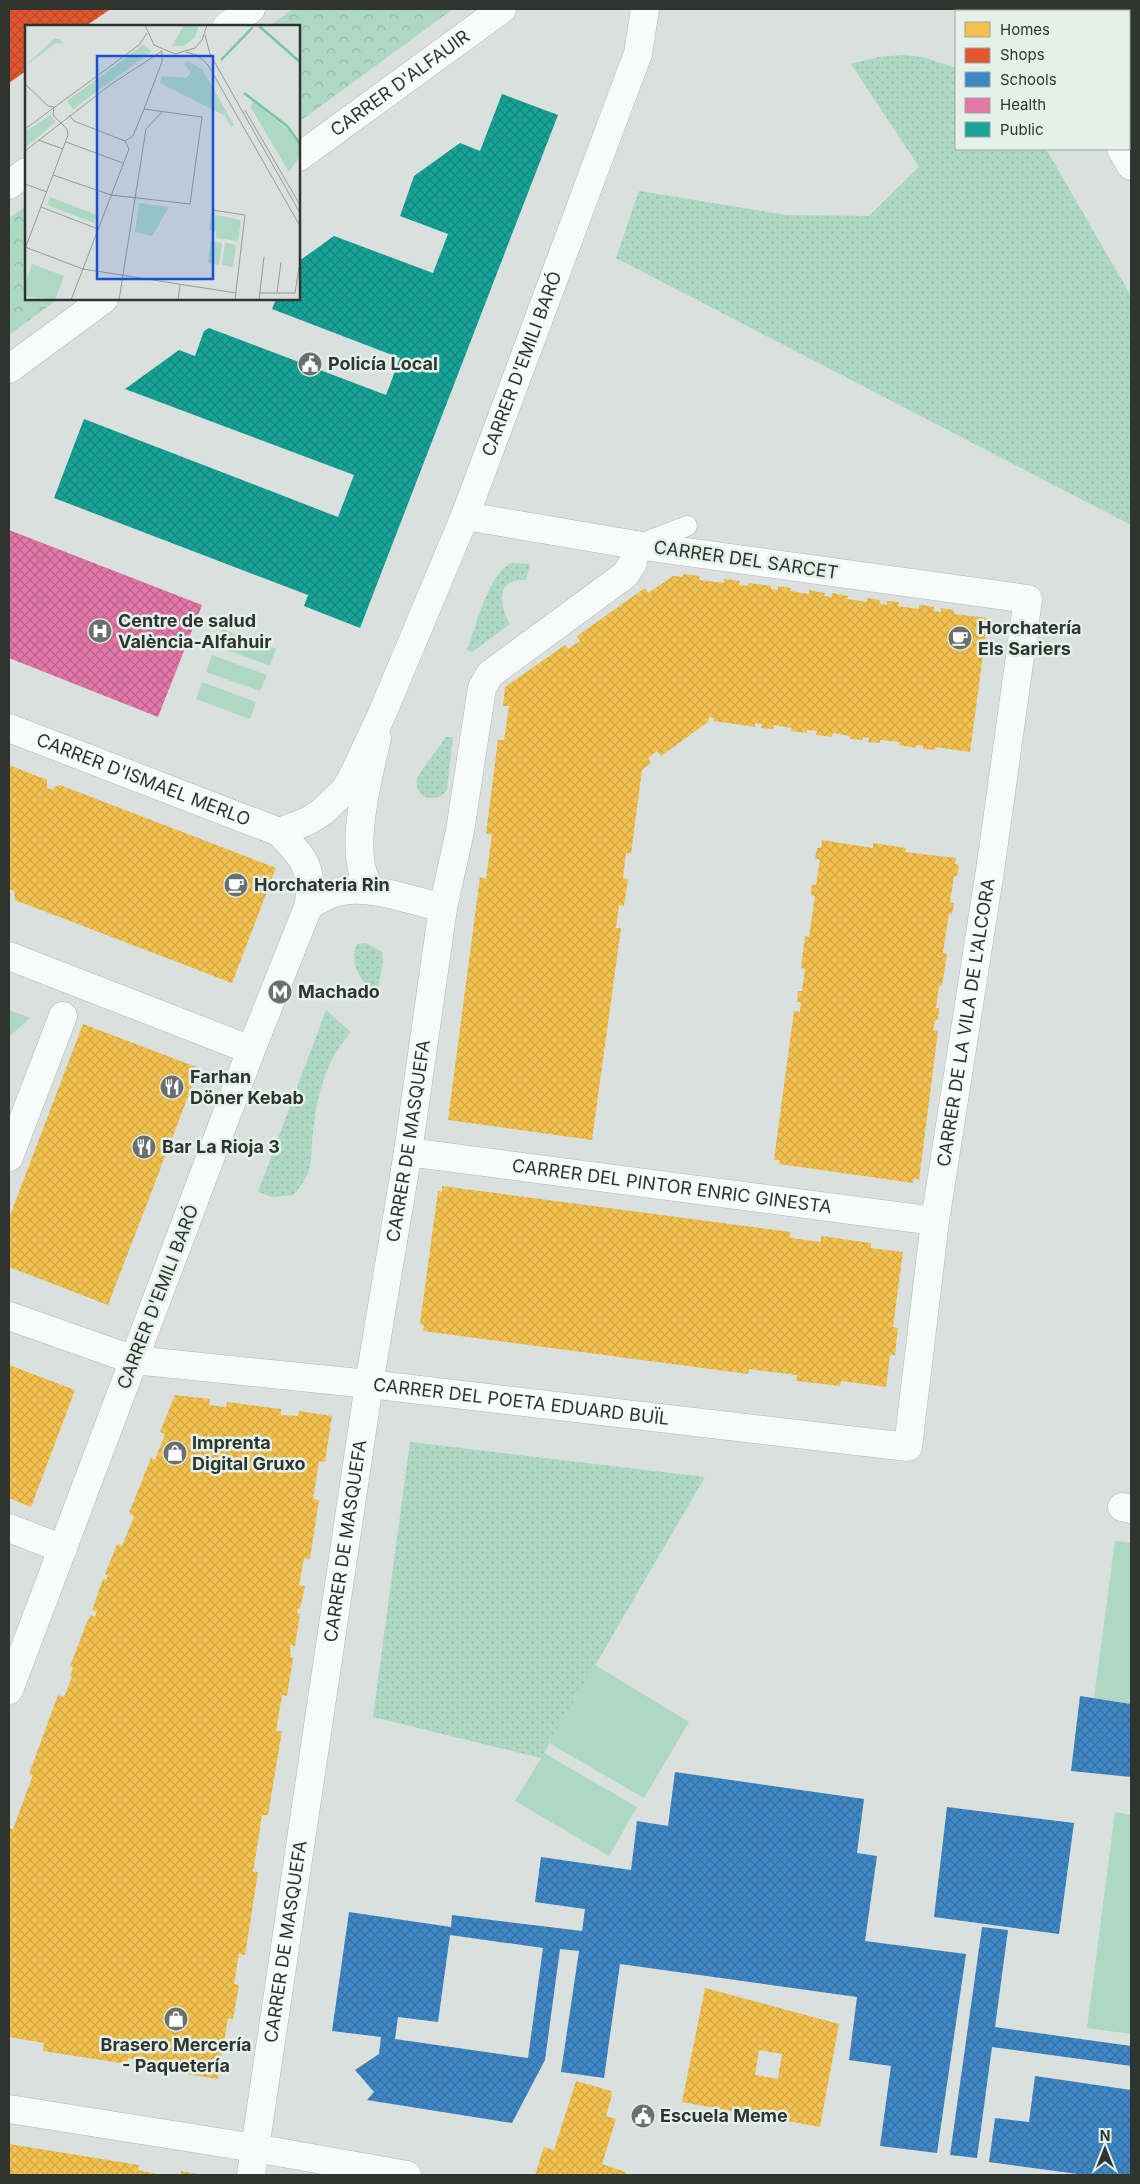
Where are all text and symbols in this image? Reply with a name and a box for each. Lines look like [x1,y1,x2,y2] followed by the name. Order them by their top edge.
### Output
[955,10,1130,150] legend
[1000,20,1050,39] text: Homes
[25,25,300,300] inset map
[326,25,473,140] street label: CARRER D'ALFAUIR
[1000,45,1045,64] text: Shops
[1000,70,1057,89] text: Schools
[1000,95,1046,114] text: Health
[1000,120,1043,139] text: Public
[477,268,566,459] street label: CARRER D'EMILI BARÓ
[297,351,323,377] public building icon: Policía Local
[328,353,438,374] place label: Policía Local
[652,536,840,583] street label: CARRER DEL SARCET
[118,610,272,652] place label: Centre de salud València-Alfahuir
[978,617,1082,659] place label: Horchatería Els Sariers
[87,618,113,644] hospital icon: Centre de salud València-Alfahuir
[947,625,973,651] cafe icon: Horchatería Els Sariers
[34,729,254,830] street label: CARRER D'ISMAEL MERLO
[223,872,249,898] cafe icon: Horchateria Rin
[254,874,390,895] place label: Horchateria Rin
[933,877,999,1168] street label: CARRER DE LA VILA DE L'ALCORA
[267,979,293,1005] metro station icon: Machado
[298,981,380,1002] place label: Machado
[382,1038,434,1244] street label: CARRER DE MASQUEFA
[190,1066,304,1108] place label: Farhan Döner Kebab
[159,1074,185,1100] restaurant icon: Farhan Döner Kebab
[131,1134,157,1160] restaurant icon: Bar La Rioja 3
[162,1136,280,1157] place label: Bar La Rioja 3
[511,1155,833,1217] street label: CARRER DEL PINTOR ENRIC GINESTA
[112,1201,202,1392] street label: CARRER D'EMILI BARÓ
[372,1374,670,1429] street label: CARRER DEL POETA EDUARD BUÏL
[192,1432,306,1474] place label: Imprenta Digital Gruxo
[320,1438,371,1644] street label: CARRER DE MASQUEFA
[162,1440,188,1466] shop icon: Imprenta Digital Gruxo
[260,1839,311,2044] street label: CARRER DE MASQUEFA
[163,2006,189,2032] shop icon: Brasero Mercería - Paquetería
[101,2034,251,2076] place label: Brasero Mercería - Paquetería
[630,2103,656,2129] public building icon: Escuela Meme
[660,2105,788,2126] place label: Escuela Meme
[1080,2124,1130,2174] north arrow
[1100,2127,1110,2144] text: N

